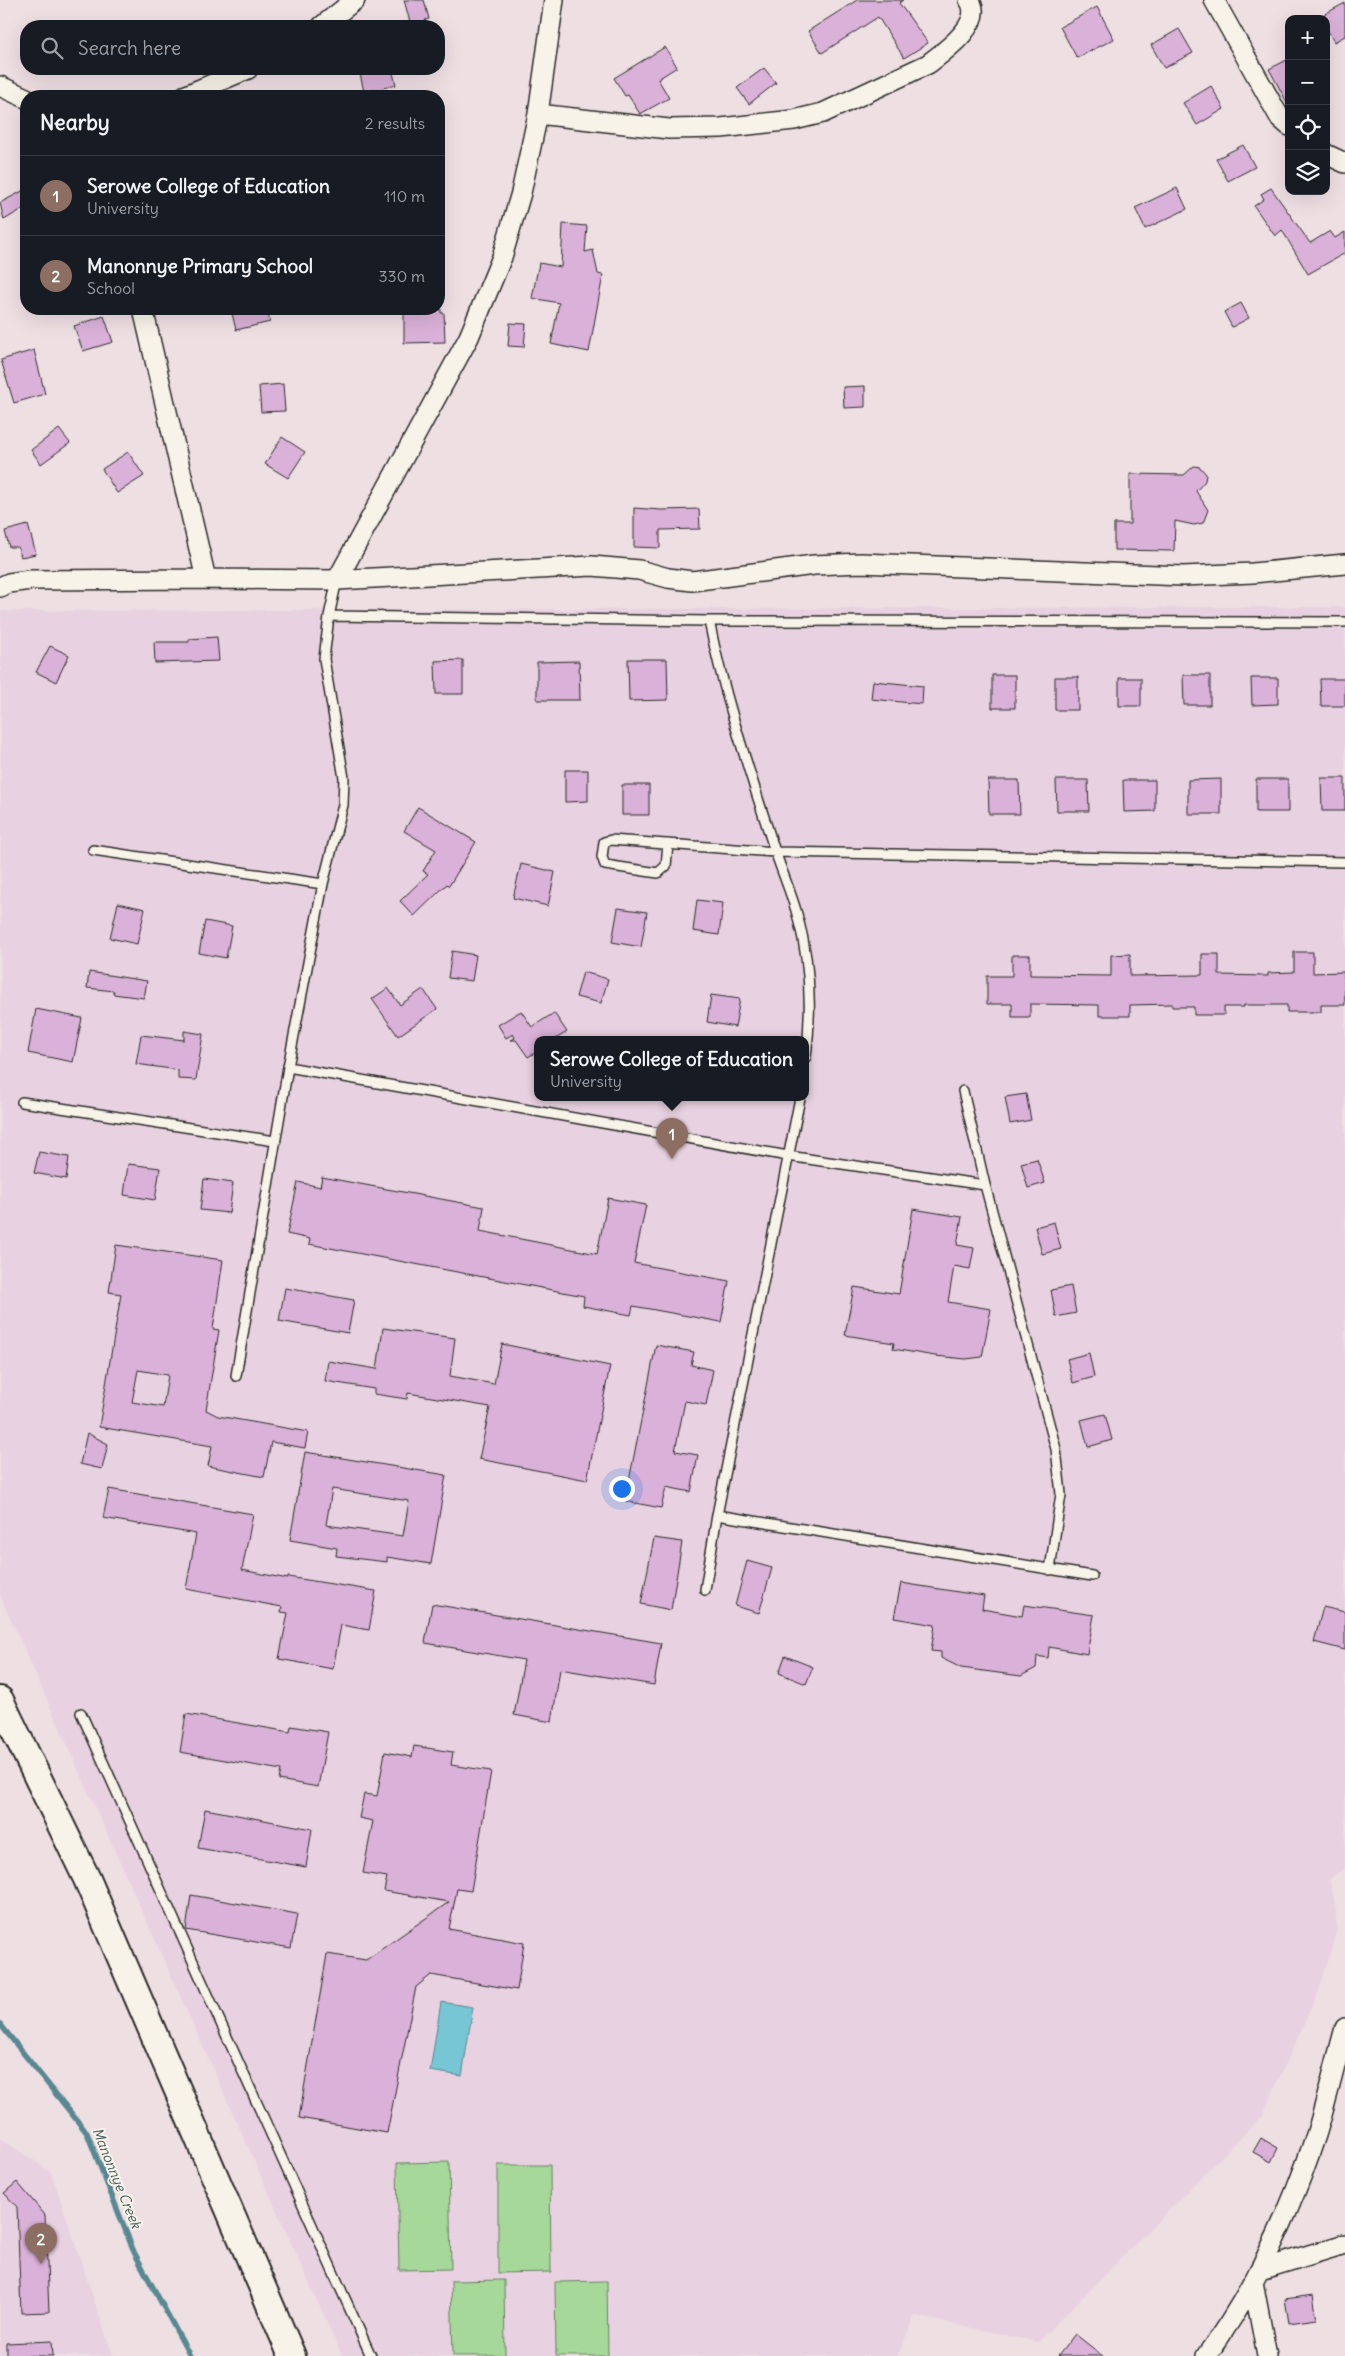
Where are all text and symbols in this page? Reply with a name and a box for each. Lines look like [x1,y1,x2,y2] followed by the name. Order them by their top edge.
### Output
[1285,15,1330,195] map controls
[1285,15,1330,60] button: +
[20,20,445,75] search box
[38,34,66,62] icon: search
[78,36,181,60] text: Search here
[1285,60,1330,105] button: −
[1285,105,1330,150] button: locate
[40,109,110,136] text: Nearby
[365,113,425,133] text: 2 results
[1285,150,1330,195] button: layers
[87,174,330,198] text: Serowe College of Education
[53,186,59,206] text: 1
[384,186,425,206] text: 110 m
[87,198,159,218] text: University
[87,254,313,278] text: Manonnye Primary School
[52,266,60,286] text: 2
[378,266,425,286] text: 330 m
[87,278,135,298] text: School
[534,1036,809,1101] popup
[550,1047,793,1071] text: Serowe College of Education
[550,1071,622,1091] text: University
[656,1118,688,1159] pin: 1
[609,1476,635,1502] your location
[89,2125,146,2232] water label: Manonnye Creek
[25,2223,57,2264] pin: 2

